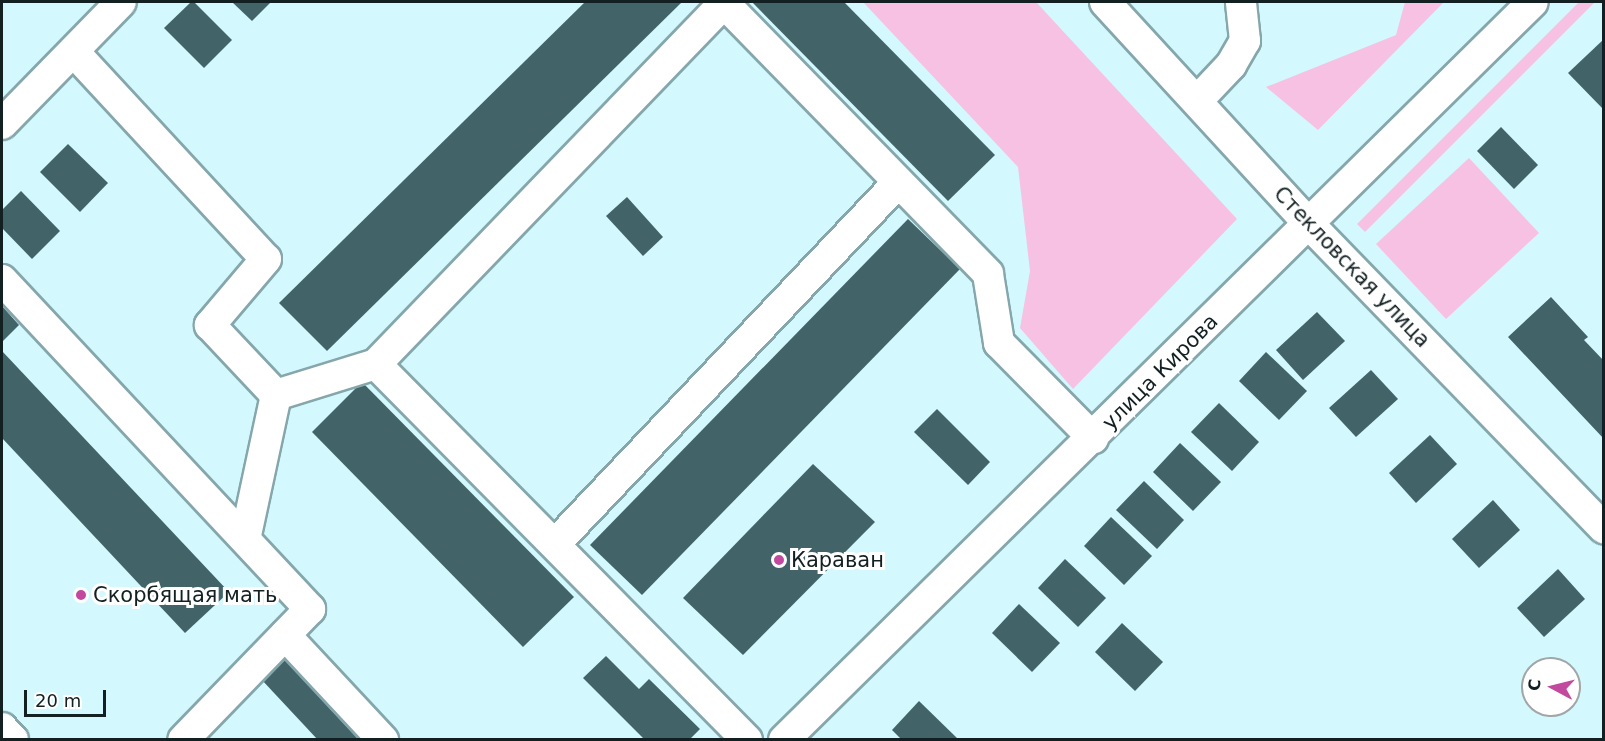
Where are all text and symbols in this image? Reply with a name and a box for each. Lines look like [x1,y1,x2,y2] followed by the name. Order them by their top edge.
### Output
[1269,181,1435,353] street label: Стекловская улица
[1097,309,1223,435] street label: улица Кирова
[791,547,884,573] place label: Караван
[772,553,786,567] marker: Караван
[93,582,277,608] place label: Скорбящая мать
[74,588,88,602] marker: Скорбящая мать
[1521,657,1581,717] north arrow
[27,678,110,716] scale bar
[1524,678,1545,692] text: С
[35,690,81,711] text: 20 m

